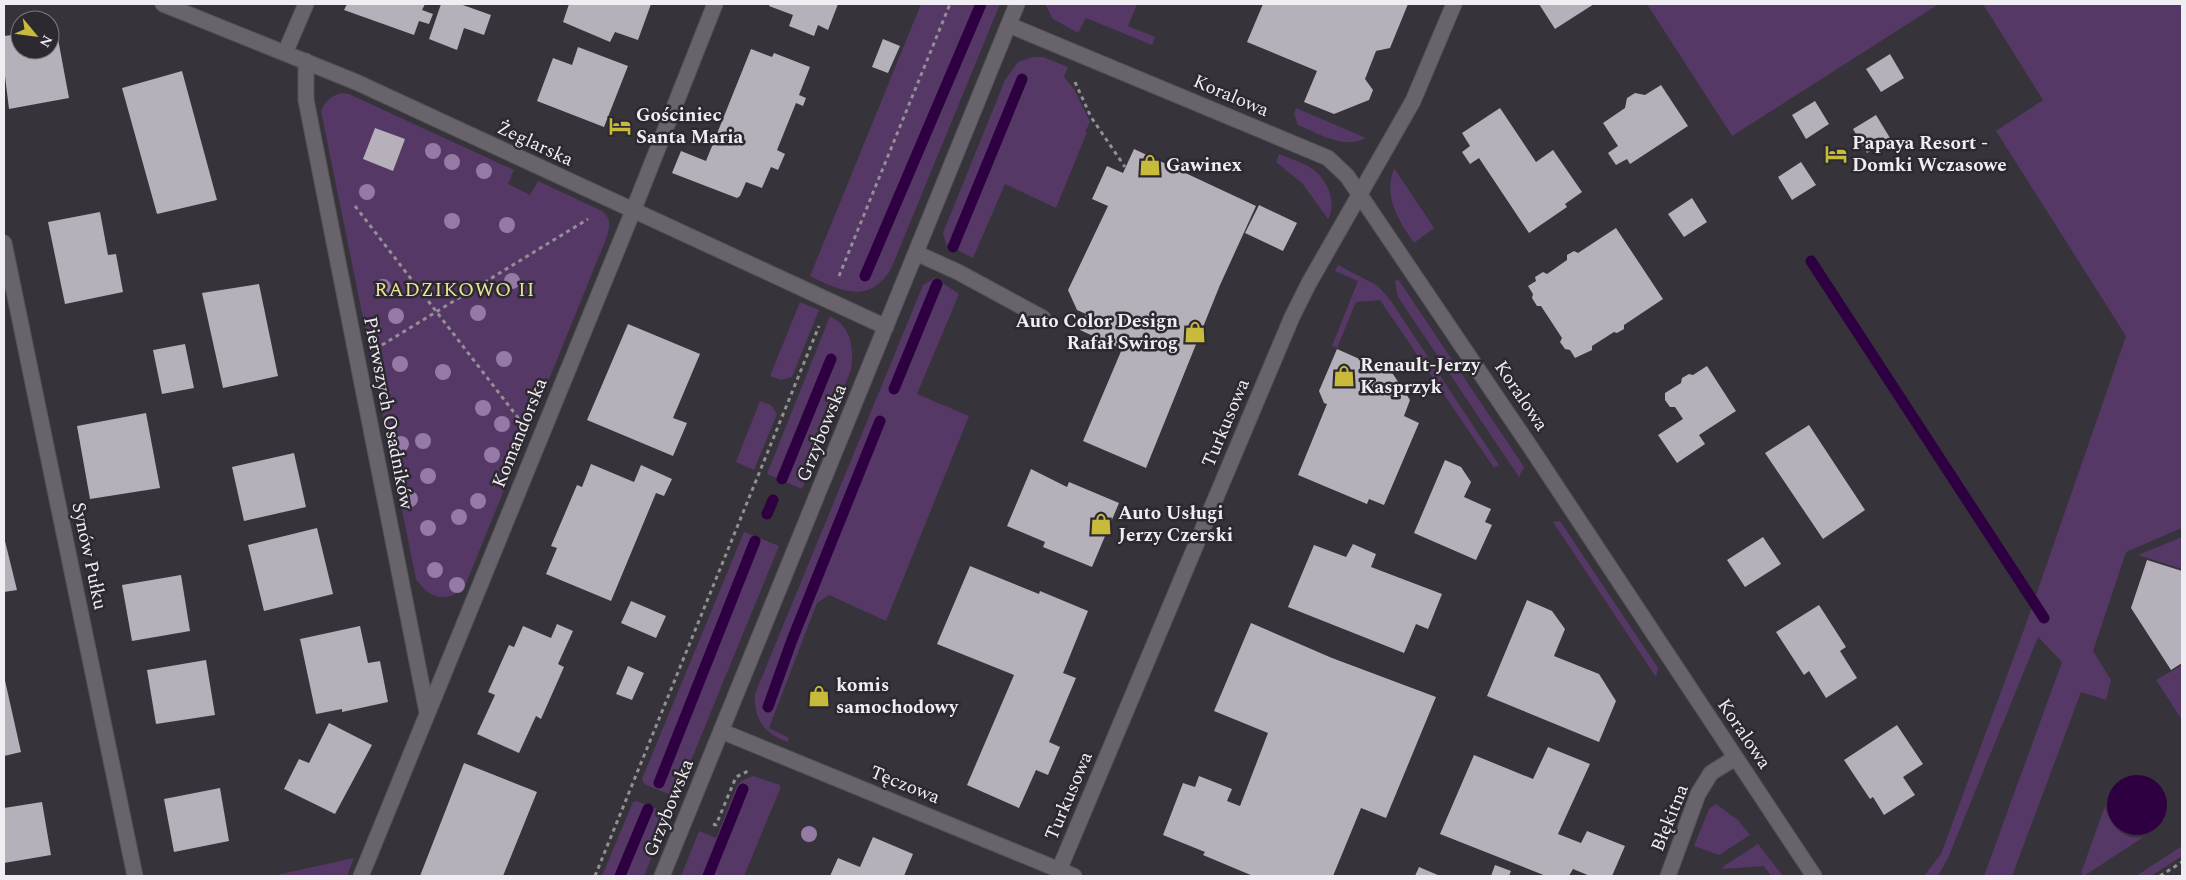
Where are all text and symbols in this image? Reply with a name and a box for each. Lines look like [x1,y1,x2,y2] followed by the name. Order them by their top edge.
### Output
[10,10,60,60] north arrow
[34,31,58,51] text: N
[1189,67,1274,125] street label: Koralowa
[636,101,744,152] place label: Gościniec Santa Maria
[607,113,633,139] hotel icon: Gościniec Santa Maria
[492,114,579,175] street label: Żeglarska
[1852,129,2007,180] place label: Papaya Resort - Domki Wczasowe
[1823,141,1849,167] hotel icon: Papaya Resort - Domki Wczasowe
[1166,151,1242,180] place label: Gawinex
[1137,152,1163,178] shop icon: Gawinex
[374,275,536,305] district label: RADZIKOWO II
[1016,307,1178,358] place label: Auto Color Design Rafał Swirog
[355,314,421,512] street label: Pierwszych Osadników
[1182,319,1208,345] shop icon: Auto Color Design Rafał Swirog
[1360,351,1481,402] place label: Renault-Jerzy Kasprzyk
[1487,355,1556,438] street label: Koralowa
[1331,363,1357,389] shop icon: Renault-Jerzy Kasprzyk
[485,373,556,492] street label: Komandorska
[1194,373,1258,472] street label: Turkusowa
[789,379,855,486] street label: Grzybowska
[63,499,115,613] street label: Synów Pułku
[1118,499,1233,550] place label: Auto Usługi Jerzy Czerski
[1088,511,1114,537] shop icon: Auto Usługi Jerzy Czerski
[836,671,959,722] place label: komis samochodowy
[806,683,832,709] shop icon: komis samochodowy
[1710,693,1779,776] street label: Koralowa
[1037,746,1101,845] street label: Turkusowa
[636,754,702,861] street label: Grzybowska
[866,758,945,812] street label: Tęczowa
[1643,779,1697,856] street label: Błękitna

